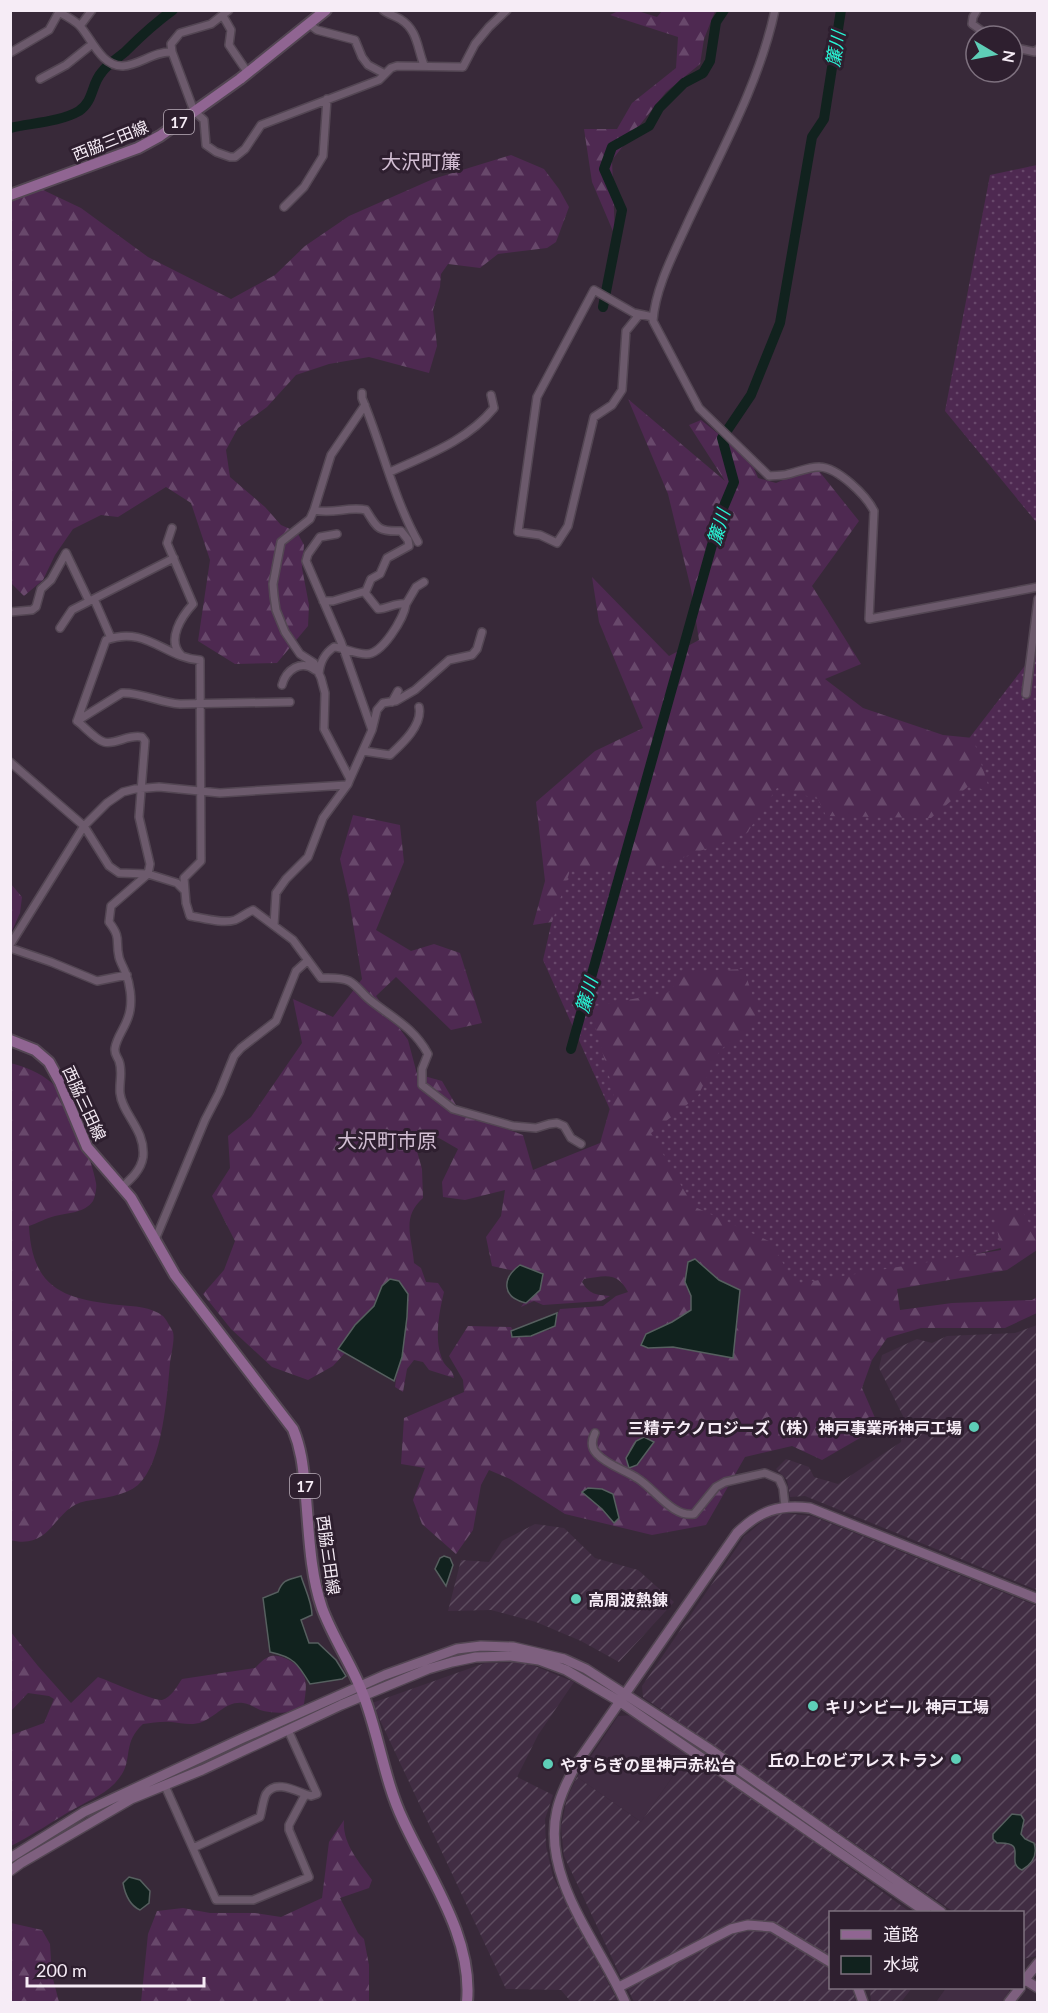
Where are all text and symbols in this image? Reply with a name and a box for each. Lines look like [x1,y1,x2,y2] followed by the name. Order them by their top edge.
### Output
[964,24,1024,84] north arrow
[821,28,849,68] water label: 簾川
[999,49,1020,64] text: N
[164,110,194,134] road number: 17
[69,116,151,164] street label: 西脇三田線
[381,149,461,173] district label: 大沢町簾
[702,505,734,547] water label: 簾川
[570,973,602,1015] water label: 簾川
[59,1063,111,1143] street label: 西脇三田線
[337,1128,437,1152] district label: 大沢町市原
[628,1418,962,1437] place label: 三精テクノロジーズ（株）神戸事業所神戸工場
[967,1420,981,1434] marker: 三精テクノロジーズ（株）神戸事業所神戸工場
[290,1474,320,1498] road number: 17
[314,1514,344,1596] street label: 西脇三田線
[588,1590,668,1609] place label: 高周波熱錬
[569,1592,583,1606] marker: 高周波熱錬
[825,1697,989,1716] place label: キリンビール 神戸工場
[806,1699,820,1713] marker: キリンビール 神戸工場
[768,1750,944,1769] place label: 丘の上のビアレストラン
[949,1752,963,1766] marker: 丘の上のビアレストラン
[560,1755,736,1774] place label: やすらぎの里神戸赤松台
[541,1757,555,1771] marker: やすらぎの里神戸赤松台
[829,1911,1024,1989] legend
[883,1923,919,1945] text: 道路
[27,1950,204,1988] scale bar
[883,1953,919,1975] text: 水域
[36,1959,87,1981] text: 200 m

